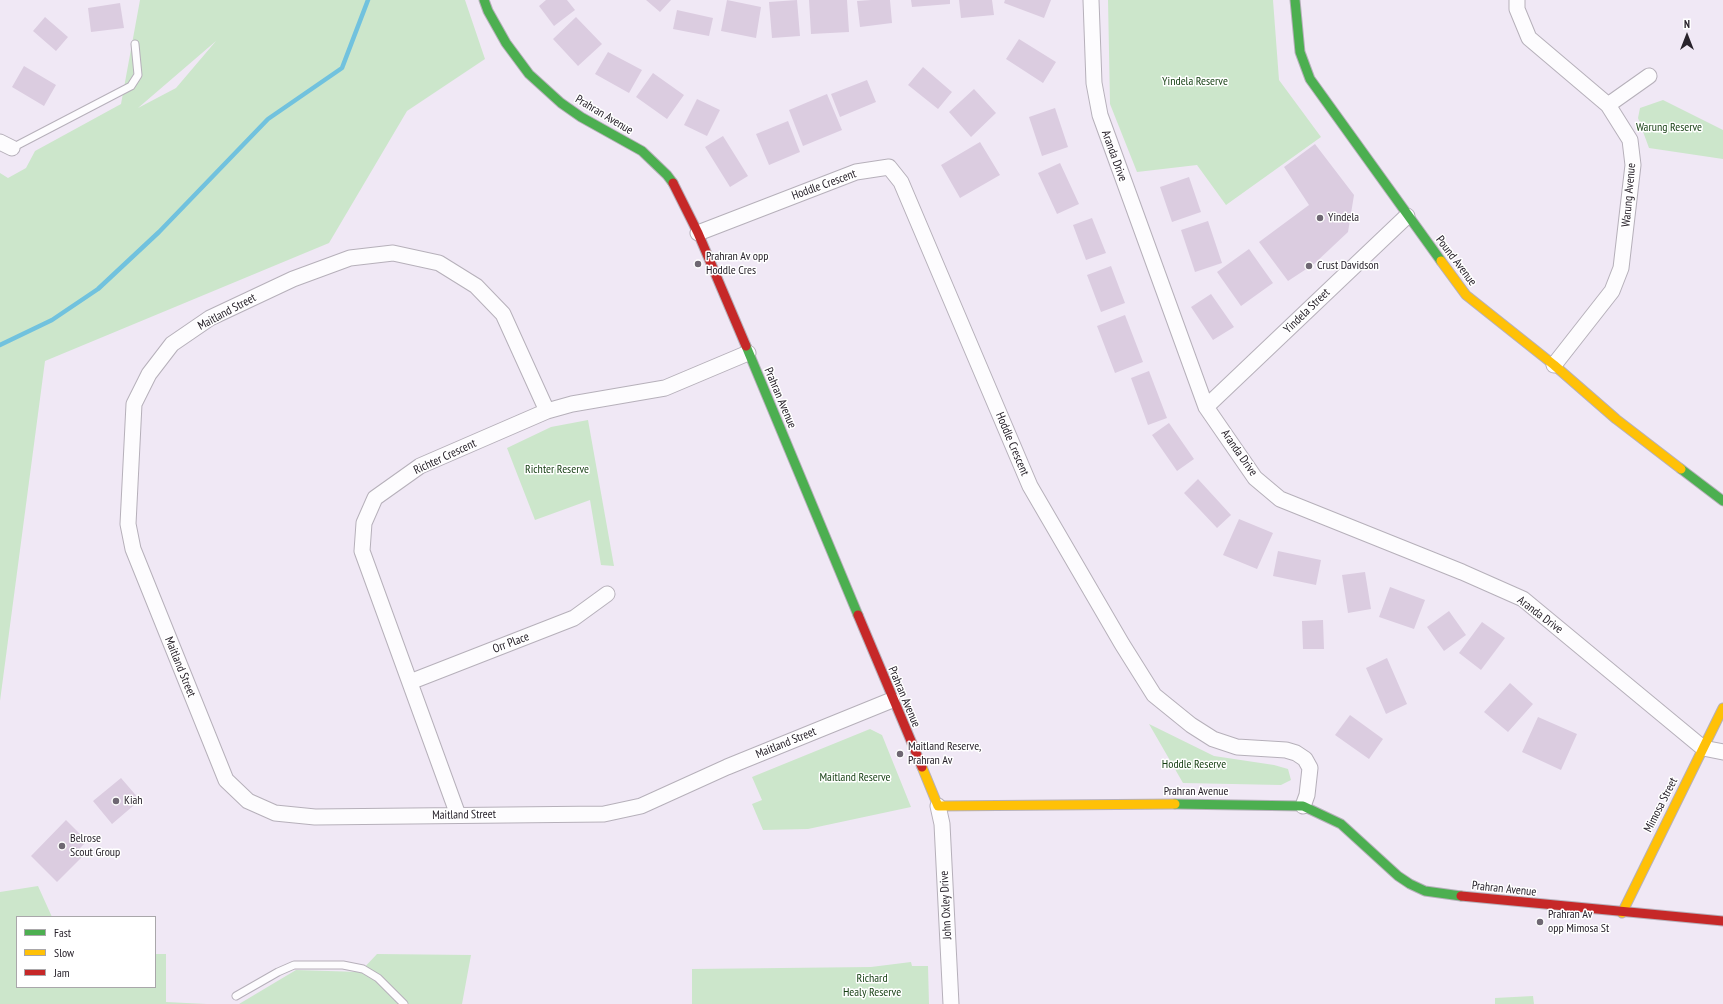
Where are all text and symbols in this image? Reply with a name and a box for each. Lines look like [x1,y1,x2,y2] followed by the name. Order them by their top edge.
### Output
[1667,16,1707,56] north arrow
[1684,17,1690,31] text: N
[1162,75,1228,89] park label: Yindela Reserve
[573,92,635,138] street label: Prahran Avenue
[1636,121,1702,135] park label: Warung Reserve
[1098,128,1130,184] street label: Aranda Drive
[1619,162,1639,228] street label: Warung Avenue
[790,167,858,203] street label: Hoddle Crescent
[1328,211,1359,225] place label: Yindela
[1315,213,1325,223] marker: Yindela
[1433,233,1479,289] street label: Pound Avenue
[706,250,768,278] place label: Prahran Av opp Hoddle Cres
[693,259,703,269] marker: Prahran Av opp Hoddle Cres
[1317,259,1379,273] place label: Crust Davidson
[1304,261,1314,271] marker: Crust Davidson
[1281,286,1333,336] street label: Yindela Street
[195,291,259,333] street label: Maitland Street
[761,365,799,431] street label: Prahran Avenue
[992,410,1032,478] street label: Hoddle Crescent
[1218,427,1260,479] street label: Aranda Drive
[412,436,478,478] street label: Richter Crescent
[525,463,589,477] park label: Richter Reserve
[1514,593,1566,637] street label: Aranda Drive
[491,630,531,656] street label: Orr Place
[161,635,199,699] street label: Maitland Street
[885,664,923,730] street label: Prahran Avenue
[754,724,818,762] street label: Maitland Street
[908,740,981,768] place label: Maitland Reserve, Prahran Av
[895,749,905,759] marker: Maitland Reserve, Prahran Av
[1162,758,1226,772] park label: Hoddle Reserve
[819,771,891,785] park label: Maitland Reserve
[1641,775,1681,835] street label: Mimosa Street
[1164,785,1228,799] street label: Prahran Avenue
[124,794,143,808] place label: Kiah
[111,796,121,806] marker: Kiah
[432,807,496,823] street label: Maitland Street
[70,832,120,860] place label: Belrose Scout Group
[57,841,67,851] marker: Belrose Scout Group
[937,870,955,940] street label: John Oxley Drive
[1471,878,1537,900] street label: Prahran Avenue
[1548,908,1609,936] place label: Prahran Av opp Mimosa St
[16,916,156,988] legend
[1535,917,1545,927] marker: Prahran Av opp Mimosa St
[54,925,71,940] text: Fast
[54,945,74,960] text: Slow
[54,965,70,980] text: Jam
[843,972,901,1000] park label: Richard Healy Reserve

